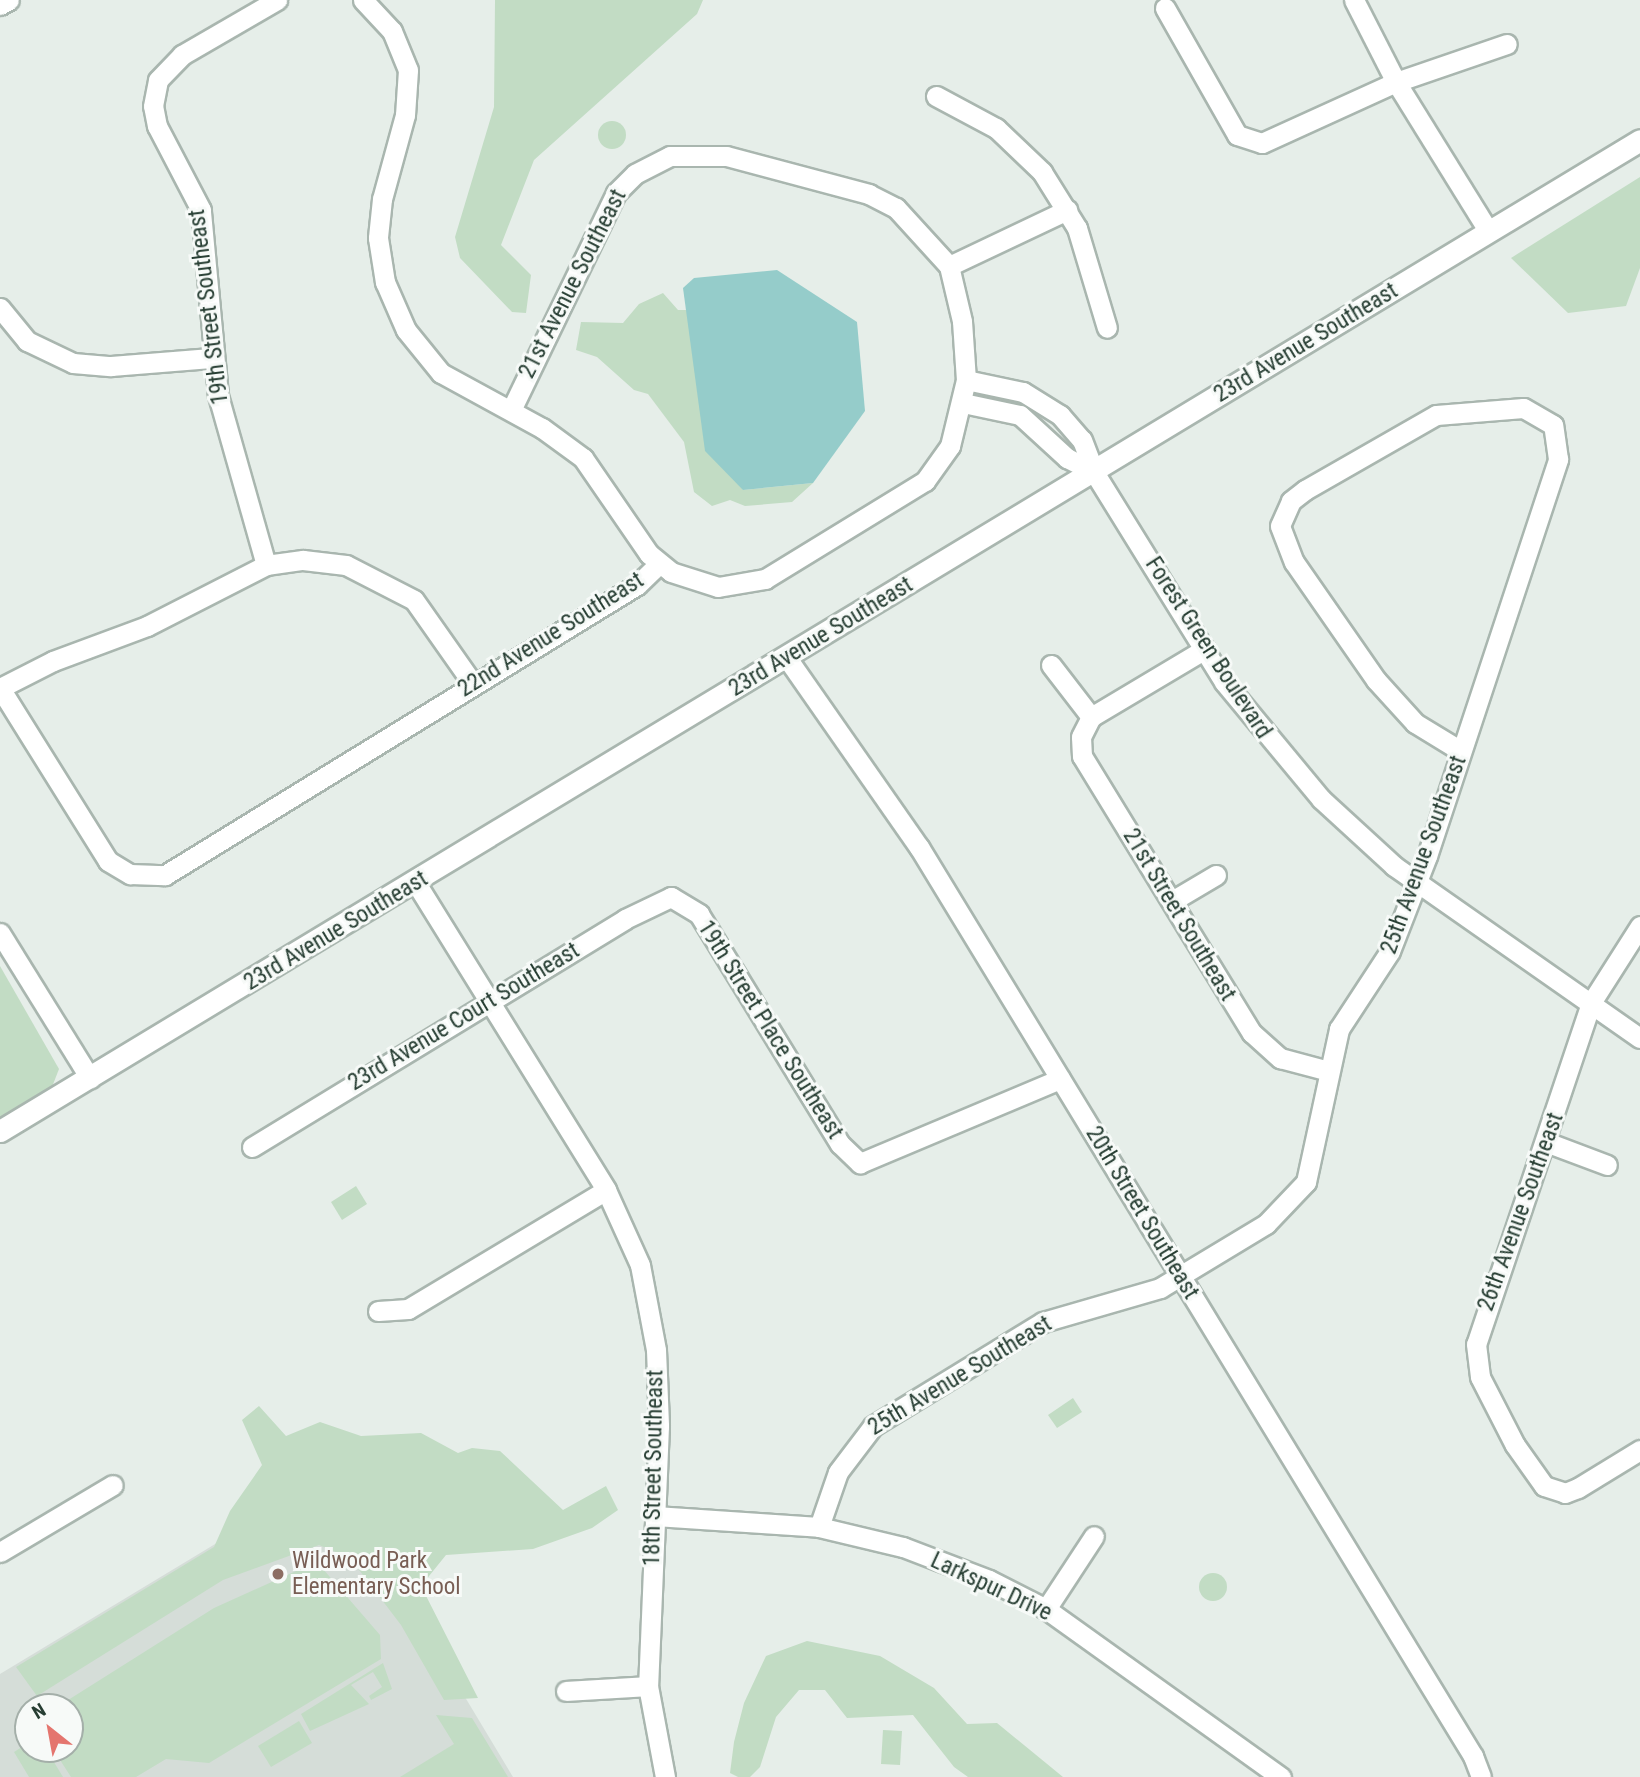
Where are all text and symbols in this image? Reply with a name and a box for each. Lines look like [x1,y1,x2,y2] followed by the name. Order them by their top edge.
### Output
[513,185,633,383] street label: 21st Avenue Southeast
[183,208,235,406] street label: 19th Street Southeast
[1209,277,1403,409] street label: 23rd Avenue Southeast
[1139,552,1277,744] street label: Forest Green Boulevard
[453,567,649,703] street label: 22nd Avenue Southeast
[724,571,918,703] street label: 23rd Avenue Southeast
[1375,752,1473,958] street label: 25th Avenue Southeast
[1117,824,1241,1006] street label: 21st Street Southeast
[239,865,433,997] street label: 23rd Avenue Southeast
[691,916,849,1144] street label: 19th Street Place Southeast
[343,937,585,1097] street label: 23rd Avenue Court Southeast
[1472,1109,1570,1315] street label: 26th Avenue Southeast
[1080,1122,1204,1304] street label: 20th Street Southeast
[863,1310,1057,1442] street label: 25th Avenue Southeast
[638,1369,670,1567] street label: 18th Street Southeast
[292,1547,461,1601] place label: Wildwood Park Elementary School
[926,1547,1056,1627] street label: Larkspur Drive
[270,1566,286,1582] marker: Wildwood Park Elementary School
[14,1693,84,1763] north arrow
[28,1698,50,1724] text: N

